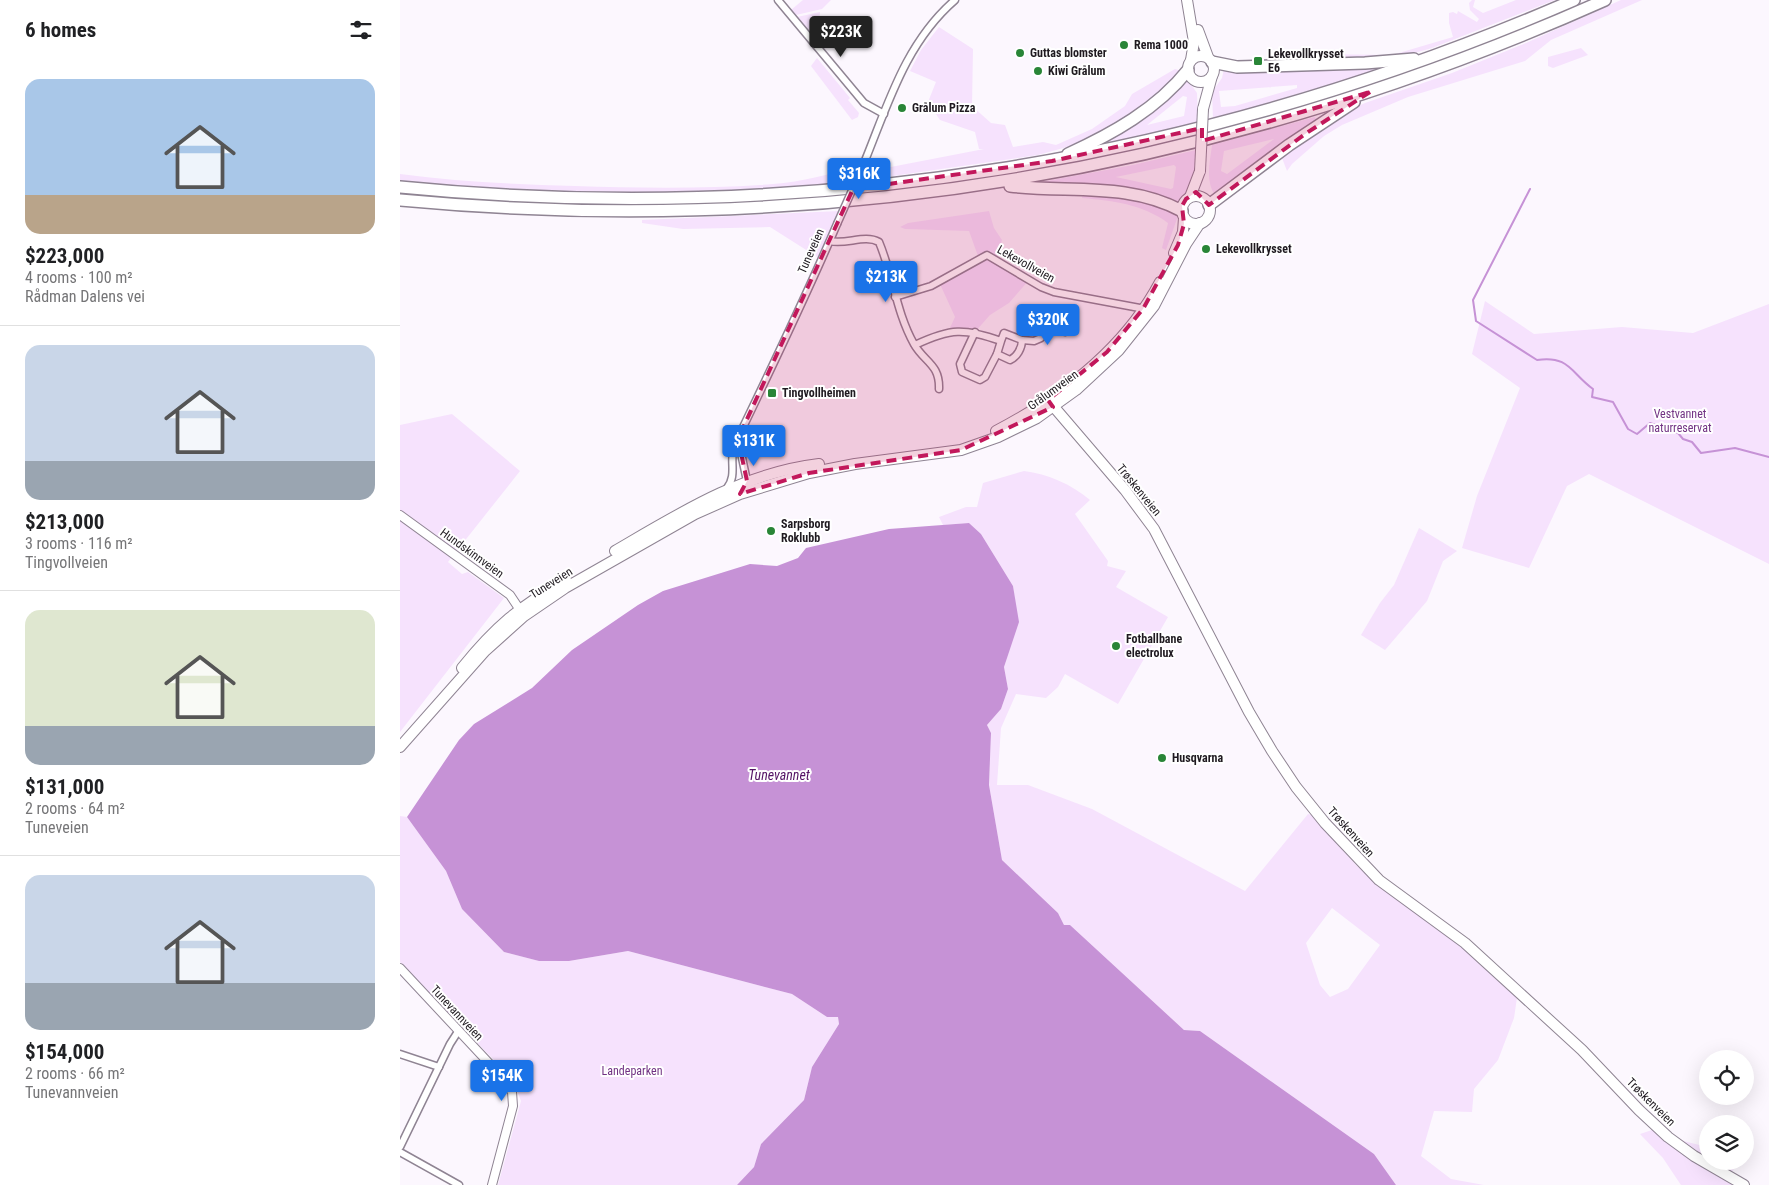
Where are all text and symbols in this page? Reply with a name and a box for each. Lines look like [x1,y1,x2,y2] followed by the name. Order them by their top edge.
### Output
[806,15,876,58] pin: $223K
[347,16,375,44] icon: filters
[25,18,96,42] text: 6 homes
[820,22,862,41] text: $223K
[1134,38,1188,52] place label: Rema 1000
[1118,39,1130,51] marker: Rema 1000
[1030,46,1107,60] place label: Guttas blomster
[1014,47,1026,59] marker: Guttas blomster
[1268,47,1344,75] place label: Lekevollkrysset E6
[1252,55,1264,67] marker: Lekevollkrysset E6
[1048,64,1105,78] place label: Kiwi Grålum
[1032,65,1044,77] marker: Kiwi Grålum
[912,101,976,115] place label: Grålum Pizza
[896,102,908,114] marker: Grålum Pizza
[155,112,245,202] icon: home
[824,158,894,200] pin: $316K
[838,164,880,183] text: $316K
[795,226,827,276] street label: Tuneveien
[995,242,1057,286] street label: Lekevollveien
[1216,242,1292,256] place label: Lekevollkrysset
[1200,243,1212,255] marker: Lekevollkrysset
[25,244,104,268] text: $223,000
[851,260,921,303] pin: $213K
[865,267,907,286] text: $213K
[25,268,133,287] text: 4 rooms · 100 m²
[25,287,145,306] text: Rådman Dalens vei
[1013,304,1083,346] pin: $320K
[1027,310,1069,329] text: $320K
[1025,367,1081,413] street label: Grålumveien
[155,377,245,467] icon: home
[782,386,856,400] place label: Tingvollheimen
[766,387,778,399] marker: Tingvollheimen
[1649,407,1712,435] park label: Vestvannet naturreservat
[719,424,789,467] pin: $131K
[733,431,775,450] text: $131K
[1114,461,1164,519] street label: Trøskenveien
[25,510,104,534] text: $213,000
[781,517,830,545] place label: Sarpsborg Roklubb
[437,525,507,581] street label: Hundskinnveien
[765,525,777,537] marker: Sarpsborg Roklubb
[25,534,133,553] text: 3 rooms · 116 m²
[25,553,108,572] text: Tingvollveien
[527,564,575,602] street label: Tuneveien
[1126,632,1182,660] place label: Fotballbane electrolux
[1110,640,1122,652] marker: Fotballbane electrolux
[155,642,245,732] icon: home
[1172,751,1224,765] place label: Husqvarna
[1156,752,1168,764] marker: Husqvarna
[748,767,811,783] water label: Tunevannet
[25,775,104,799] text: $131,000
[25,799,125,818] text: 2 rooms · 64 m²
[1325,804,1377,860] street label: Trøskenveien
[25,818,89,837] text: Tuneveien
[155,907,245,997] icon: home
[428,983,486,1044] street label: Tunevannveien
[25,1040,104,1064] text: $154,000
[1699,1050,1754,1170] map controls
[1699,1050,1754,1105] button: locate
[467,1060,537,1102] pin: $154K
[25,1064,125,1083] text: 2 rooms · 66 m²
[602,1064,663,1078] park label: Landeparken
[481,1066,523,1085] text: $154K
[1624,1075,1678,1129] street label: Trøskenveien
[25,1083,119,1102] text: Tunevannveien
[1699,1115,1754,1170] button: layers

